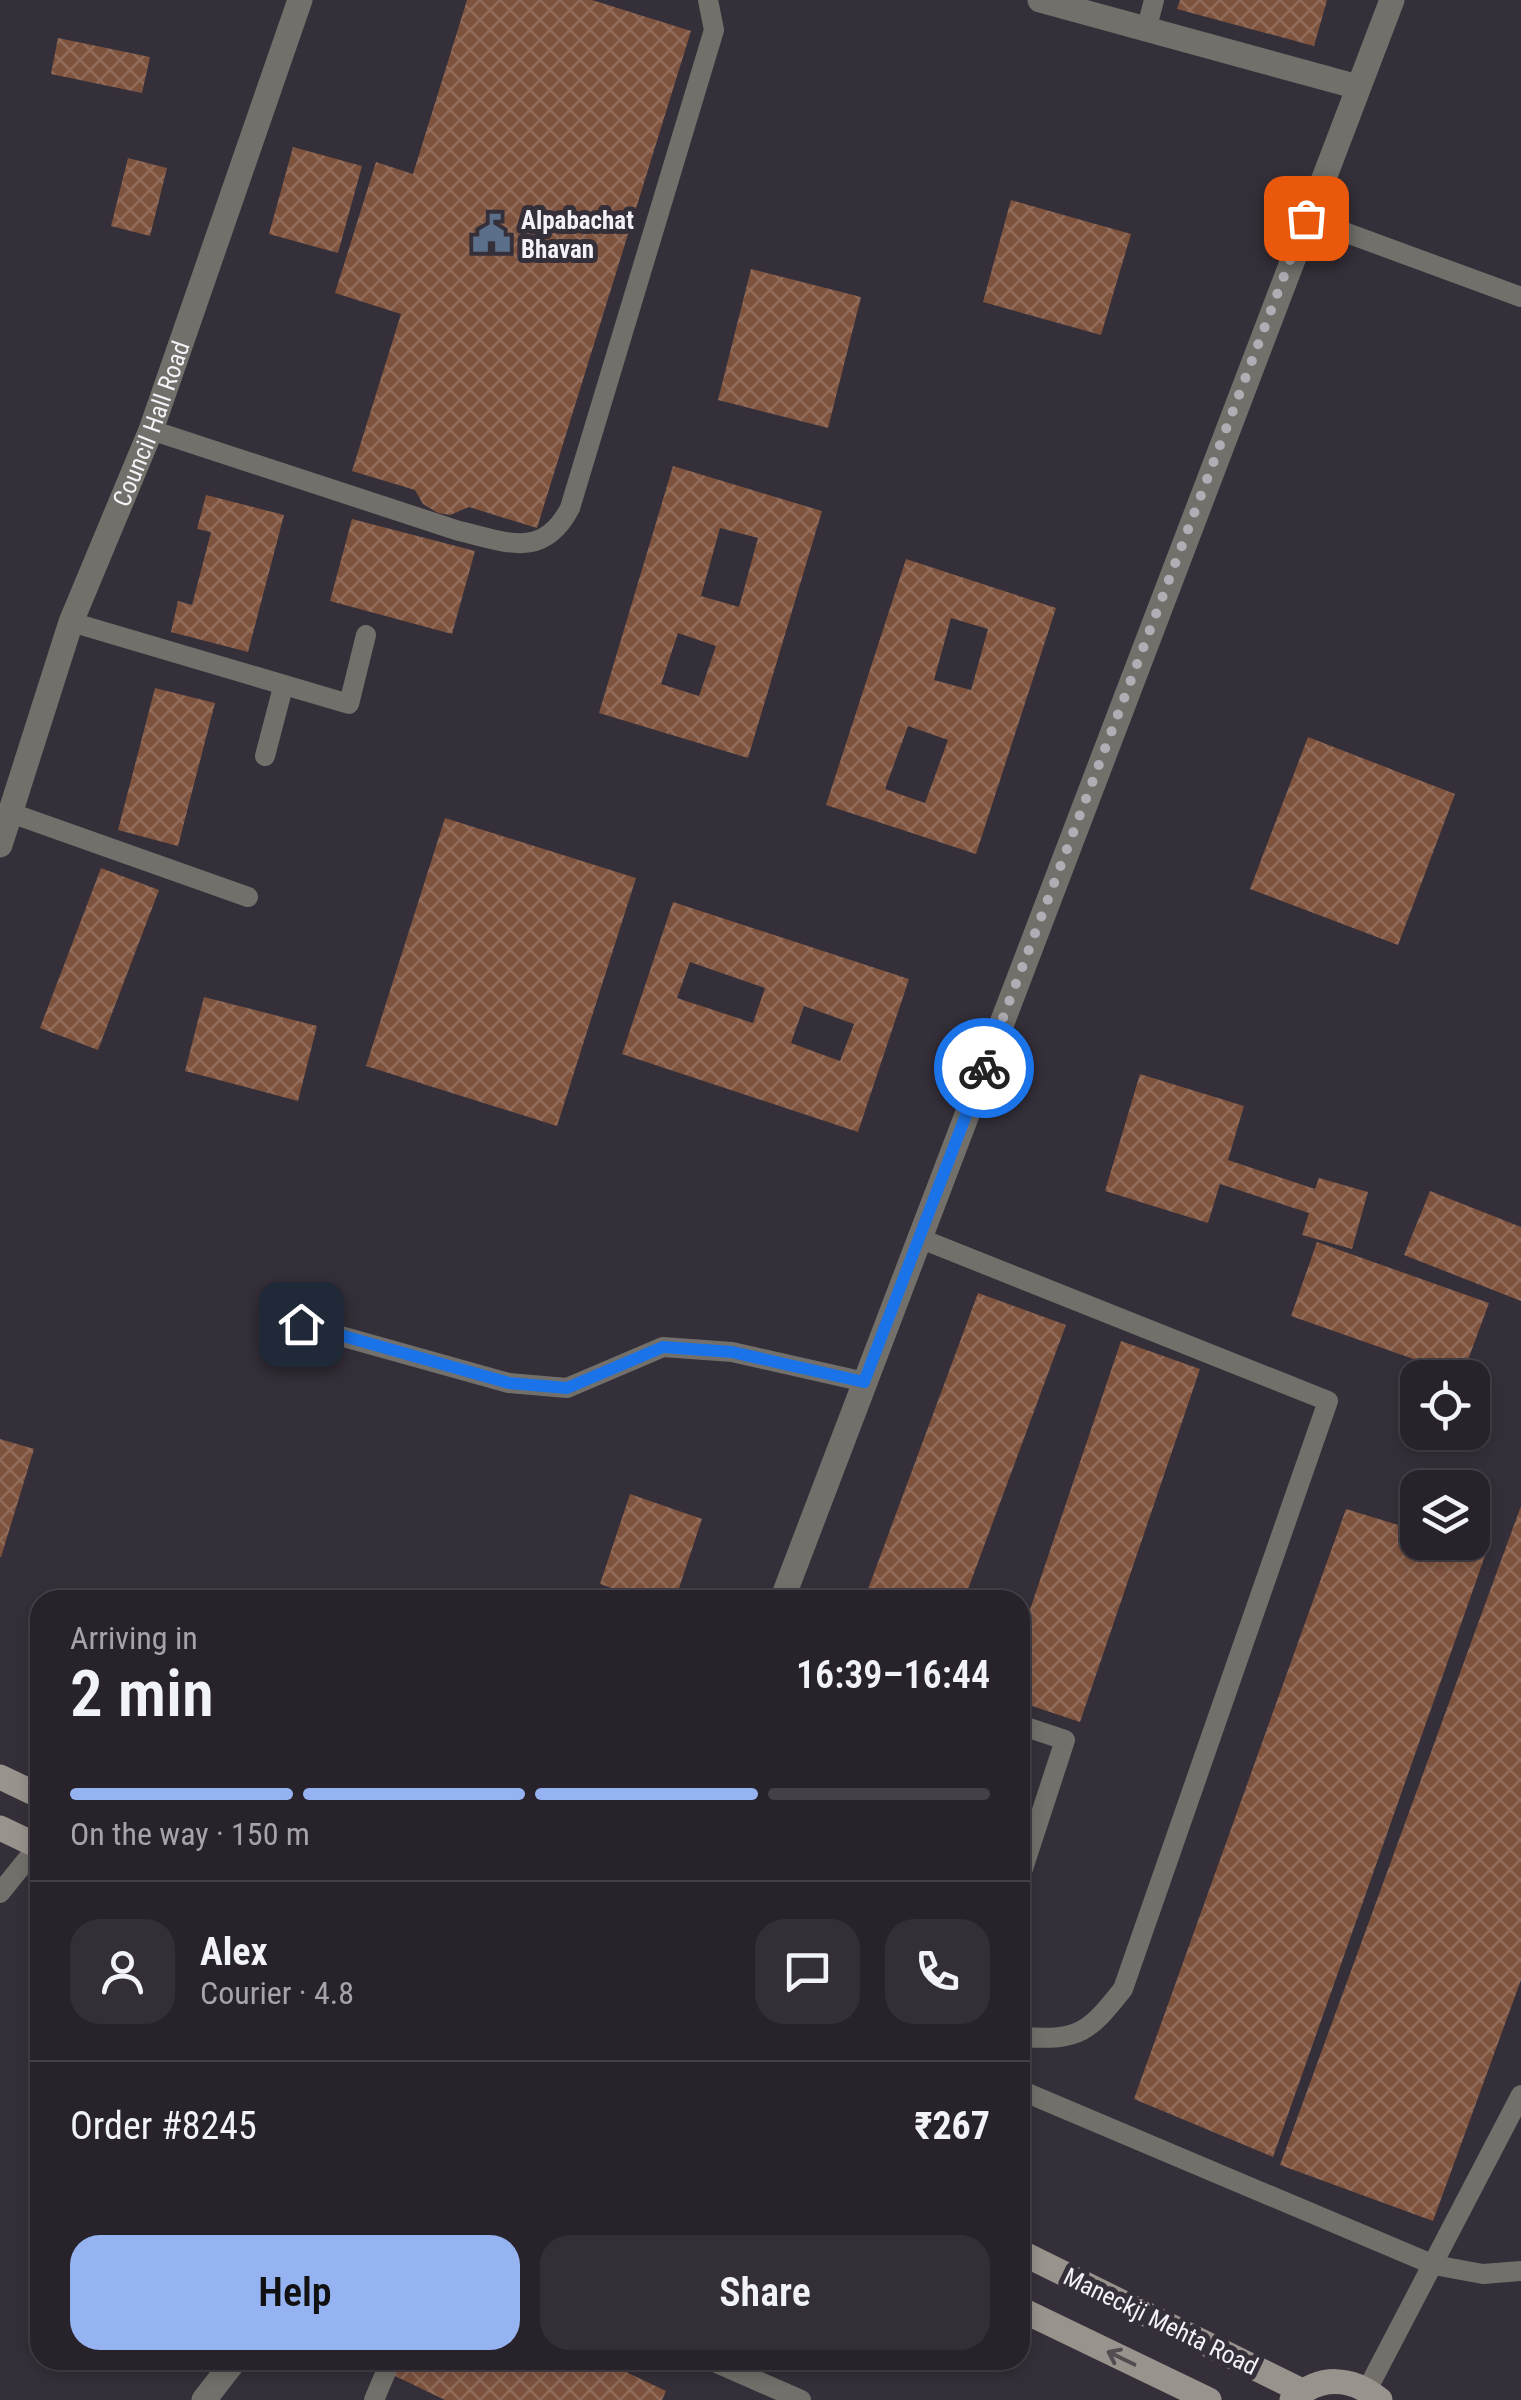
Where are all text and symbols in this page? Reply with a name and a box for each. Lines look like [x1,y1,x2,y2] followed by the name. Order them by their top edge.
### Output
[1264,176,1349,261] pin
[1279,191,1334,246] icon: bag
[521,206,634,264] place label: Alpabachat Bhavan
[470,213,512,255] public building icon: Alpabachat Bhavan
[107,337,196,511] street label: Council Hall Road
[934,1018,1034,1118] courier
[957,1041,1012,1096] icon: bike
[259,1282,344,1367] pin
[274,1297,329,1352] icon: home
[1400,1360,1490,1560] map controls
[1400,1360,1490,1450] button: locate
[1400,1470,1490,1560] button: layers
[70,1619,198,1657] text: Arriving in
[796,1653,990,1697] text: 16:39–16:44
[70,1656,214,1732] text: 2 min
[70,1815,310,1853] text: On the way · 150 m
[70,1919,175,2024] button: person
[755,1919,860,2024] button: chat
[885,1919,990,2024] button: phone
[200,1930,268,1974] text: Alex
[200,1974,354,2012] text: Courier · 4.8
[70,2104,257,2148] text: Order #8245
[914,2104,990,2148] text: ₹267
[70,2235,520,2350] button: Help
[540,2235,990,2350] button: Share
[1059,2262,1263,2381] street label: Maneckji Mehta Road
[1107,2347,1137,2366] one-way arrow

